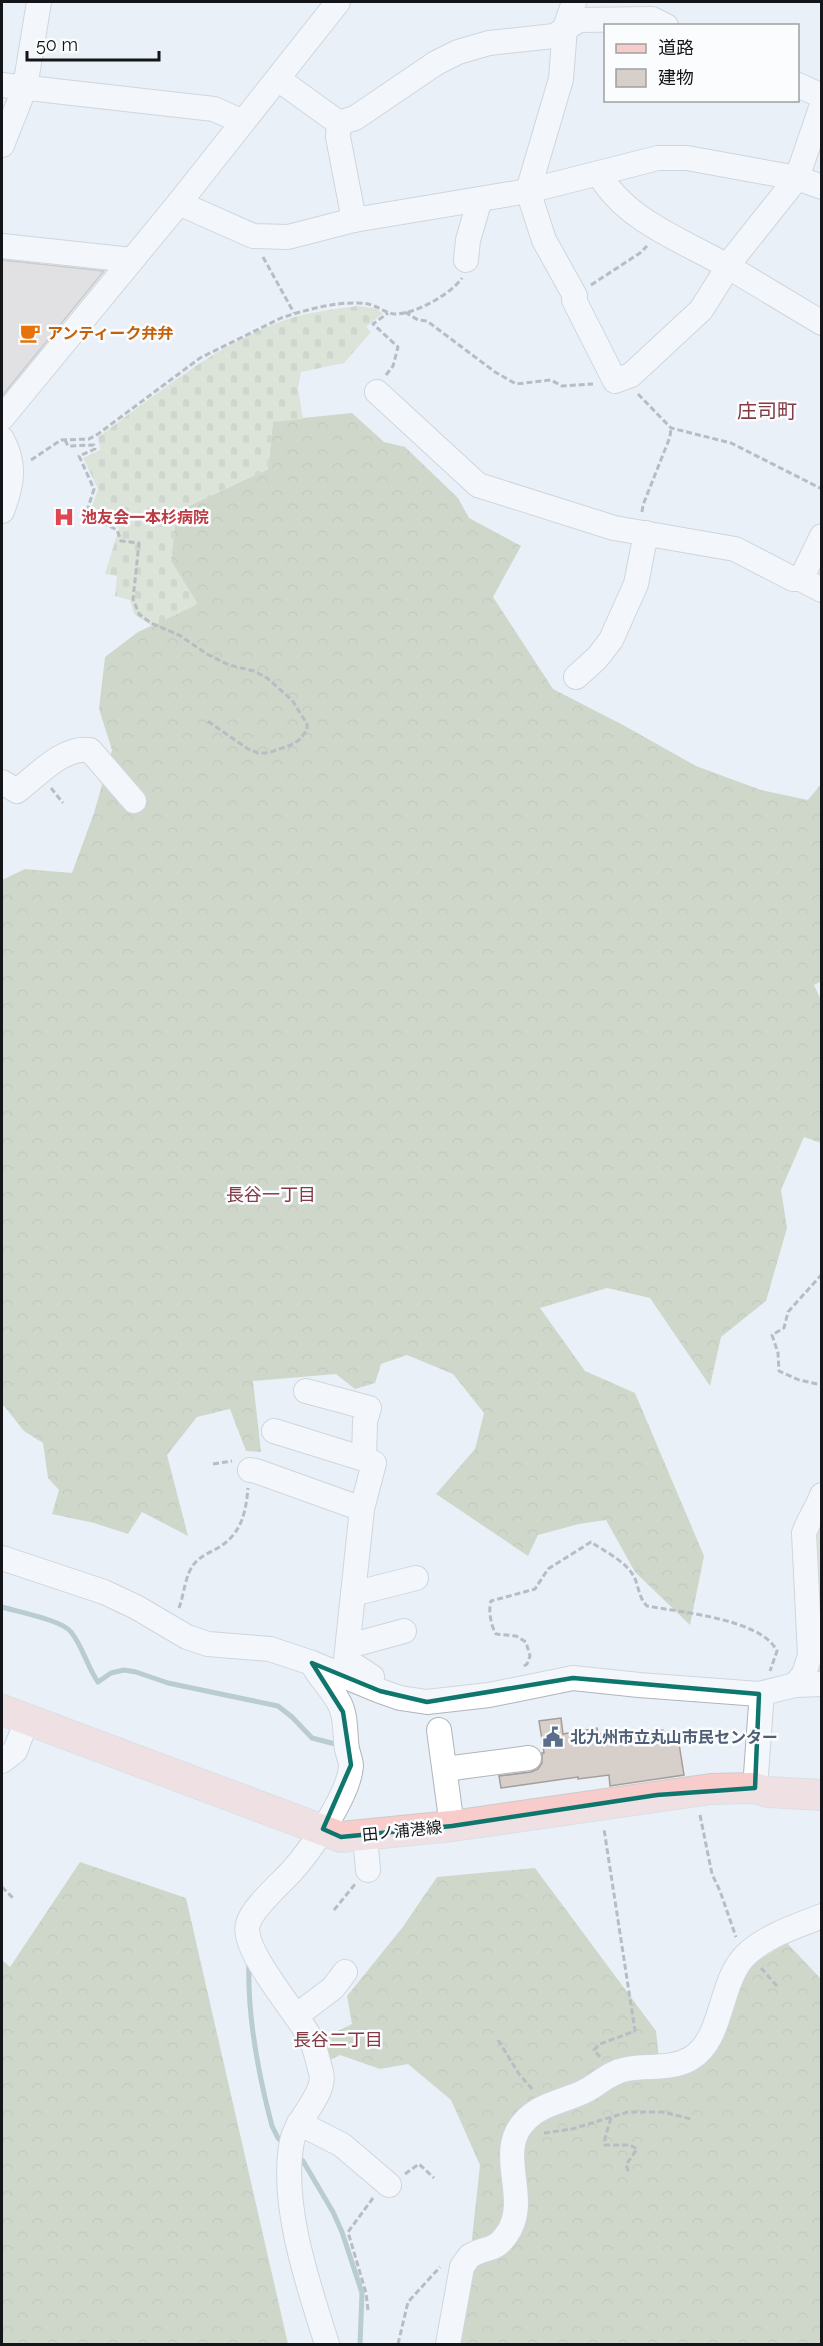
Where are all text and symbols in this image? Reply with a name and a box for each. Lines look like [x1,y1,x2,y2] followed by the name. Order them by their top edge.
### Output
[27,24,159,62] scale bar
[604,24,799,102] legend
[36,34,78,55] text: 50 m
[658,37,694,58] text: 道路
[658,67,694,88] text: 建物
[18,321,42,345] cafe icon: アンティーク弁弁
[47,324,173,343] place label: アンティーク弁弁
[737,399,797,423] district label: 庄司町
[52,505,76,529] hospital icon: 池友会一本杉病院
[81,508,209,527] place label: 池友会一本杉病院
[226,1184,316,1205] district label: 長谷一丁目
[541,1725,565,1749] public building icon: 北九州市立丸山市民センター
[570,1728,778,1747] place label: 北九州市立丸山市民センター
[361,1817,443,1845] street label: 田ノ浦港線
[293,2029,383,2050] district label: 長谷二丁目

